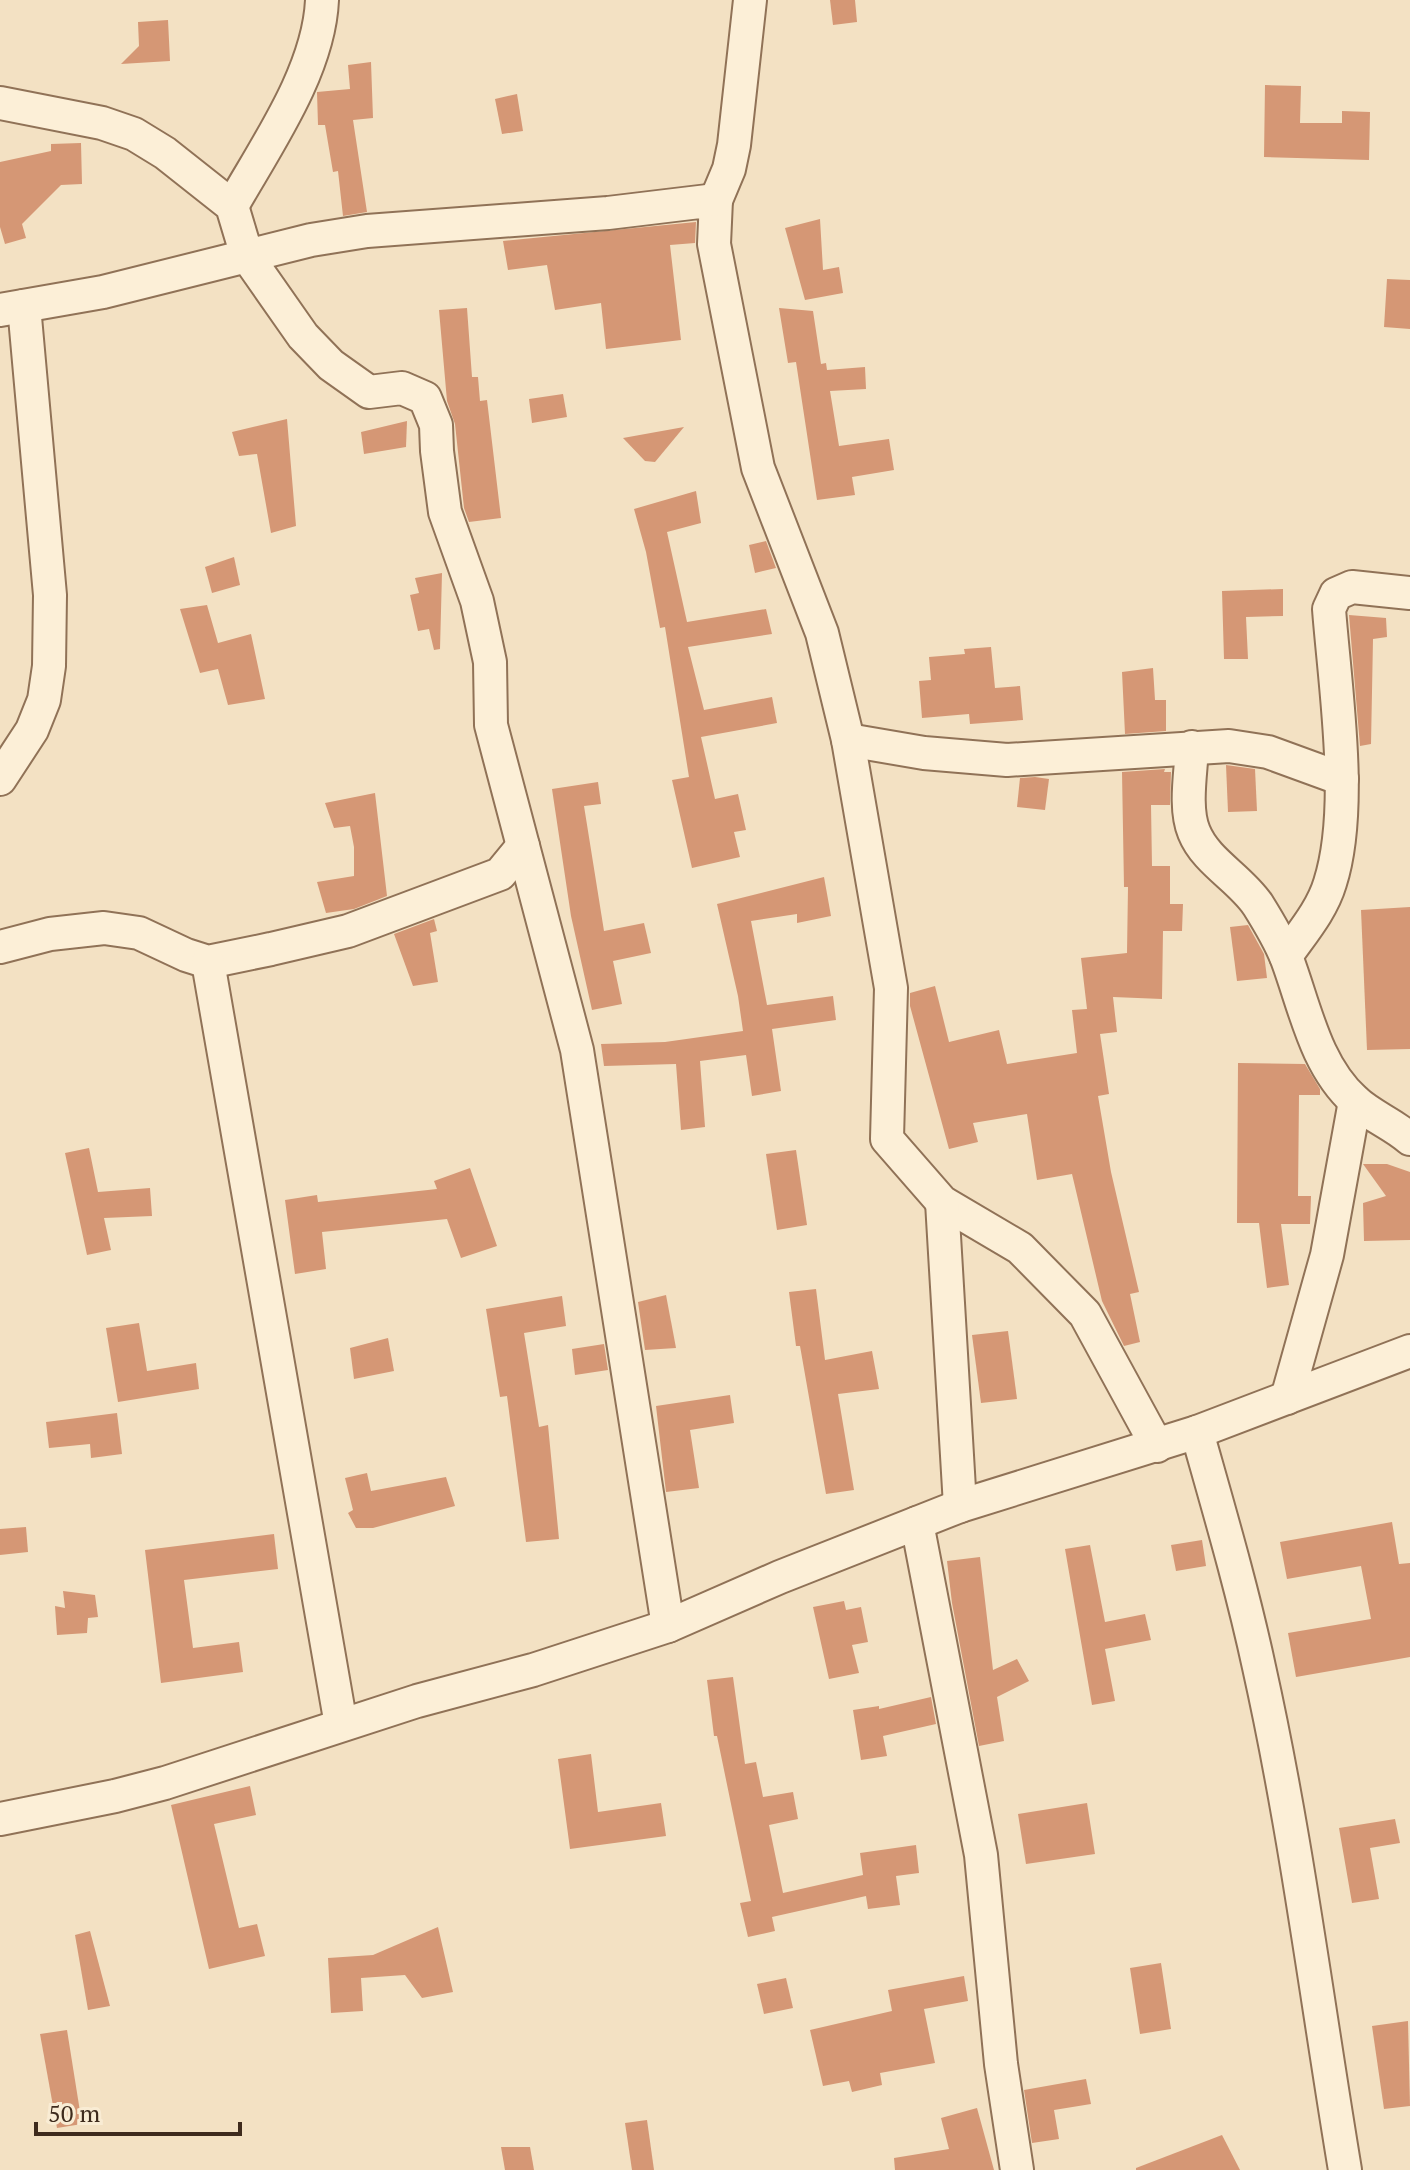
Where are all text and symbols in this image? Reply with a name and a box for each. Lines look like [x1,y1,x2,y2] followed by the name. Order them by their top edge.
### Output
[36,2086,240,2136] scale bar
[48,2097,100,2129] text: 50 m

